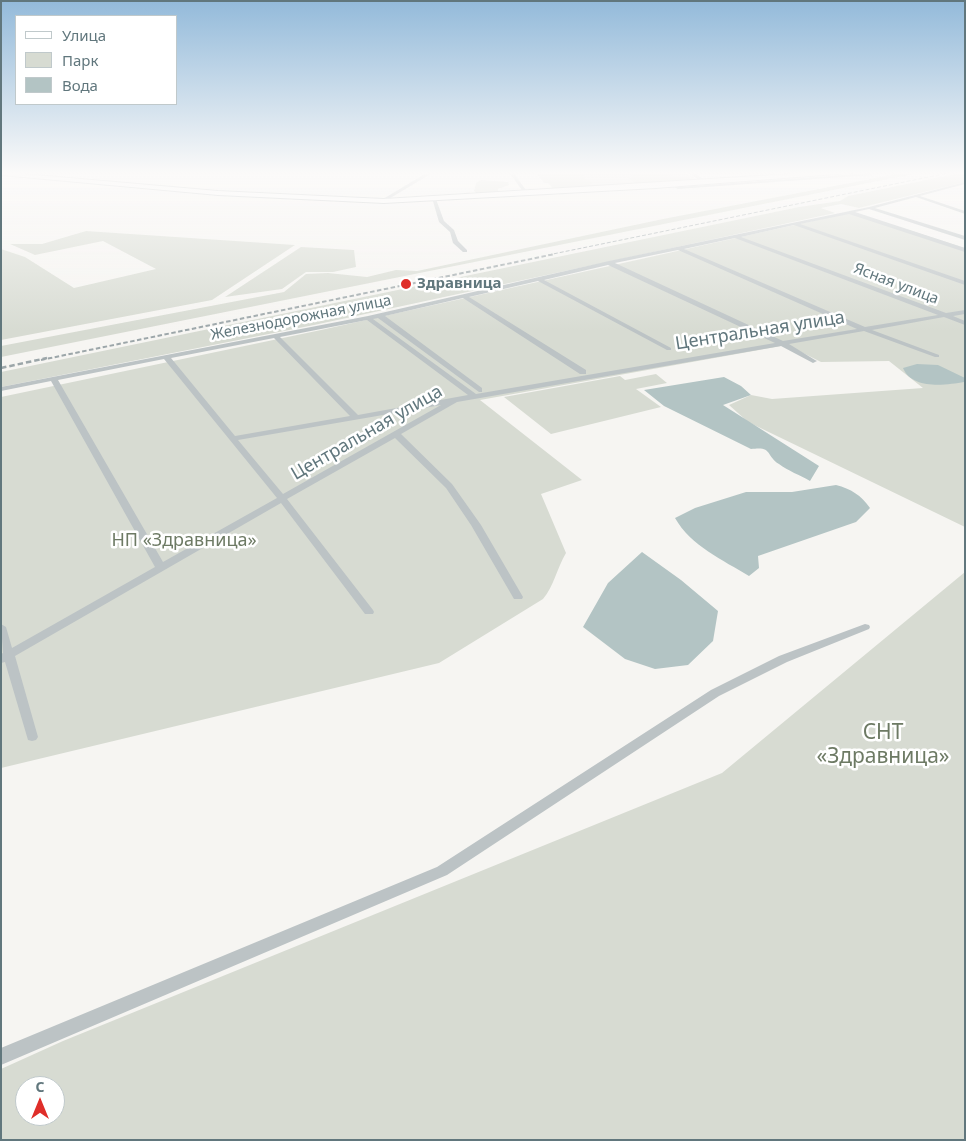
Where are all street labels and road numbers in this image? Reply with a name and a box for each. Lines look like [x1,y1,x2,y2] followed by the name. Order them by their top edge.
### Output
[851,260,941,308] street label: Ясная улица
[209,292,393,344] street label: Железнодорожная улица
[674,307,846,355] street label: Центральная улица
[287,381,447,485] street label: Центральная улица

